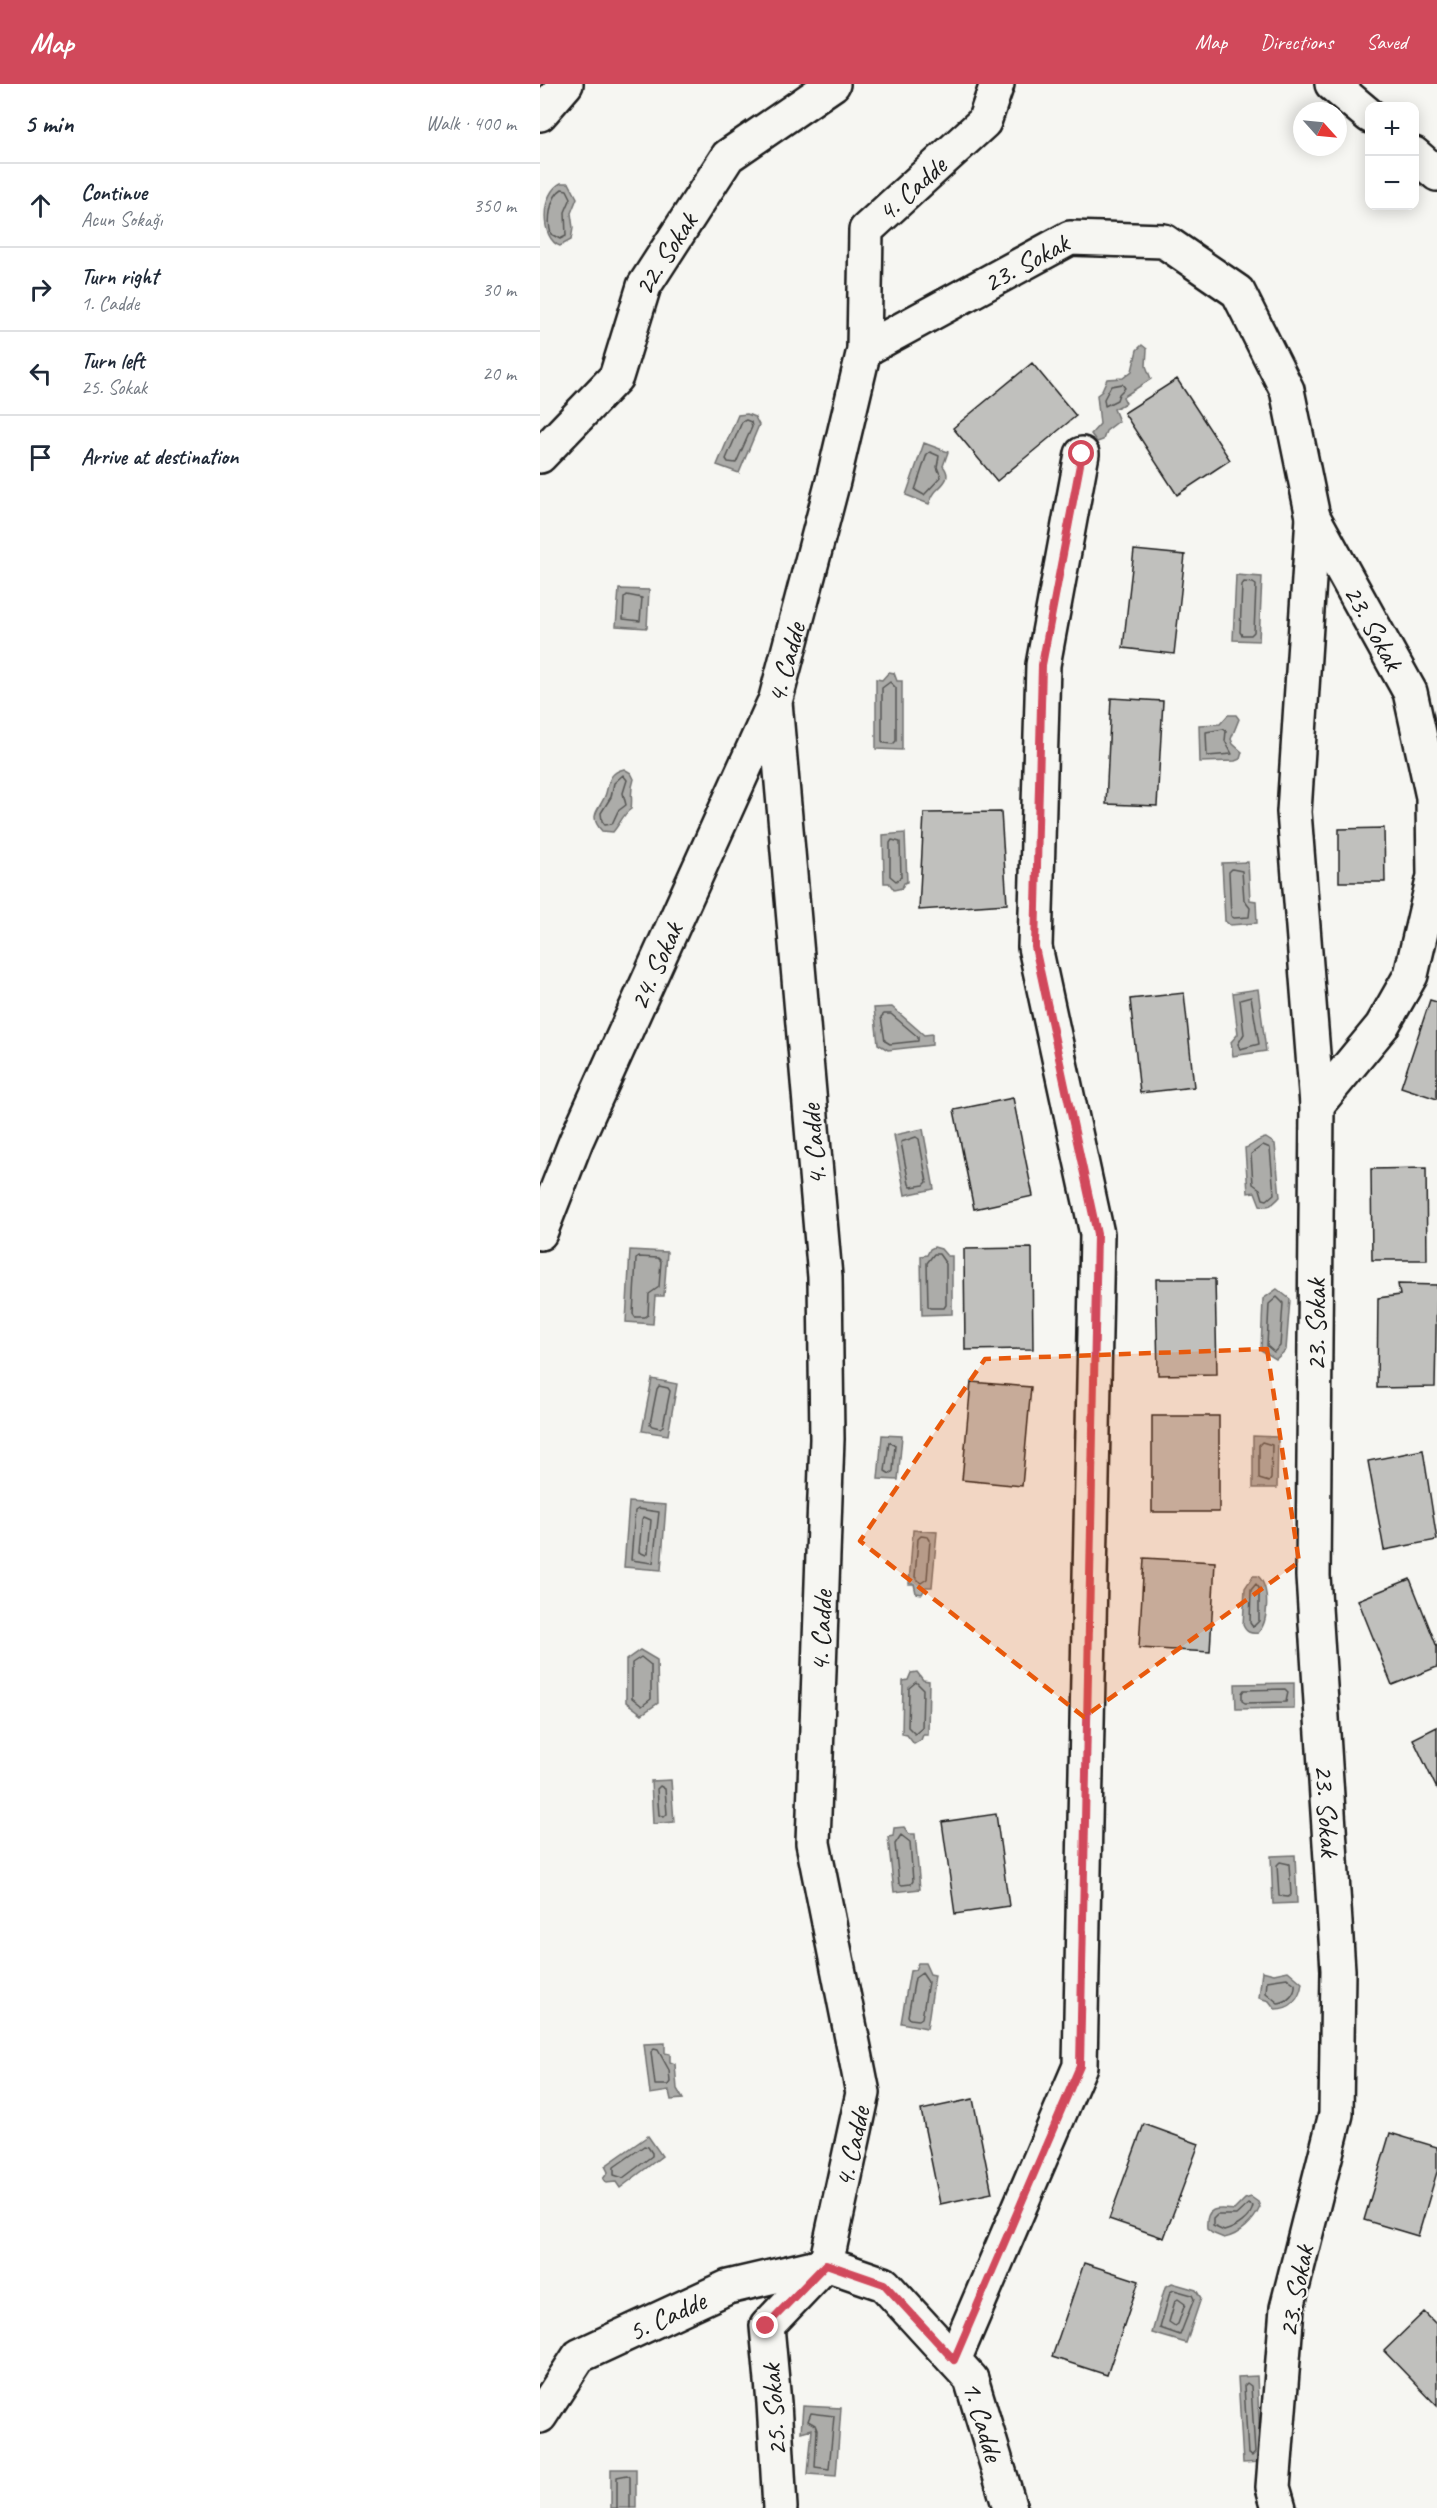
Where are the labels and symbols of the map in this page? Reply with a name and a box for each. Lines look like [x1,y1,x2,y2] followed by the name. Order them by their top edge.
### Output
[1293,102,1347,156] north arrow
[870,147,955,229] street label: 4. Cadde
[625,204,706,299] street label: 22. Sokak
[977,224,1076,300] street label: 23. Sokak
[1068,440,1094,466] route start
[1336,579,1412,678] street label: 23. Sokak
[759,617,814,707] street label: 4. Cadde
[621,915,691,1015] street label: 24. Sokak
[792,1101,834,1187] street label: 4. Cadde
[1298,1277,1333,1371] street label: 23. Sokak
[802,1588,840,1672] street label: 4. Cadde
[1307,1763,1348,1859] street label: 23. Sokak
[826,2101,878,2190] street label: 4. Cadde
[1269,2241,1322,2340] street label: 23. Sokak
[622,2282,713,2349] street label: 5. Cadde
[752,2312,778,2338] route end
[753,2361,794,2457] street label: 25. Sokak
[955,2377,1012,2467] street label: 1. Cadde

